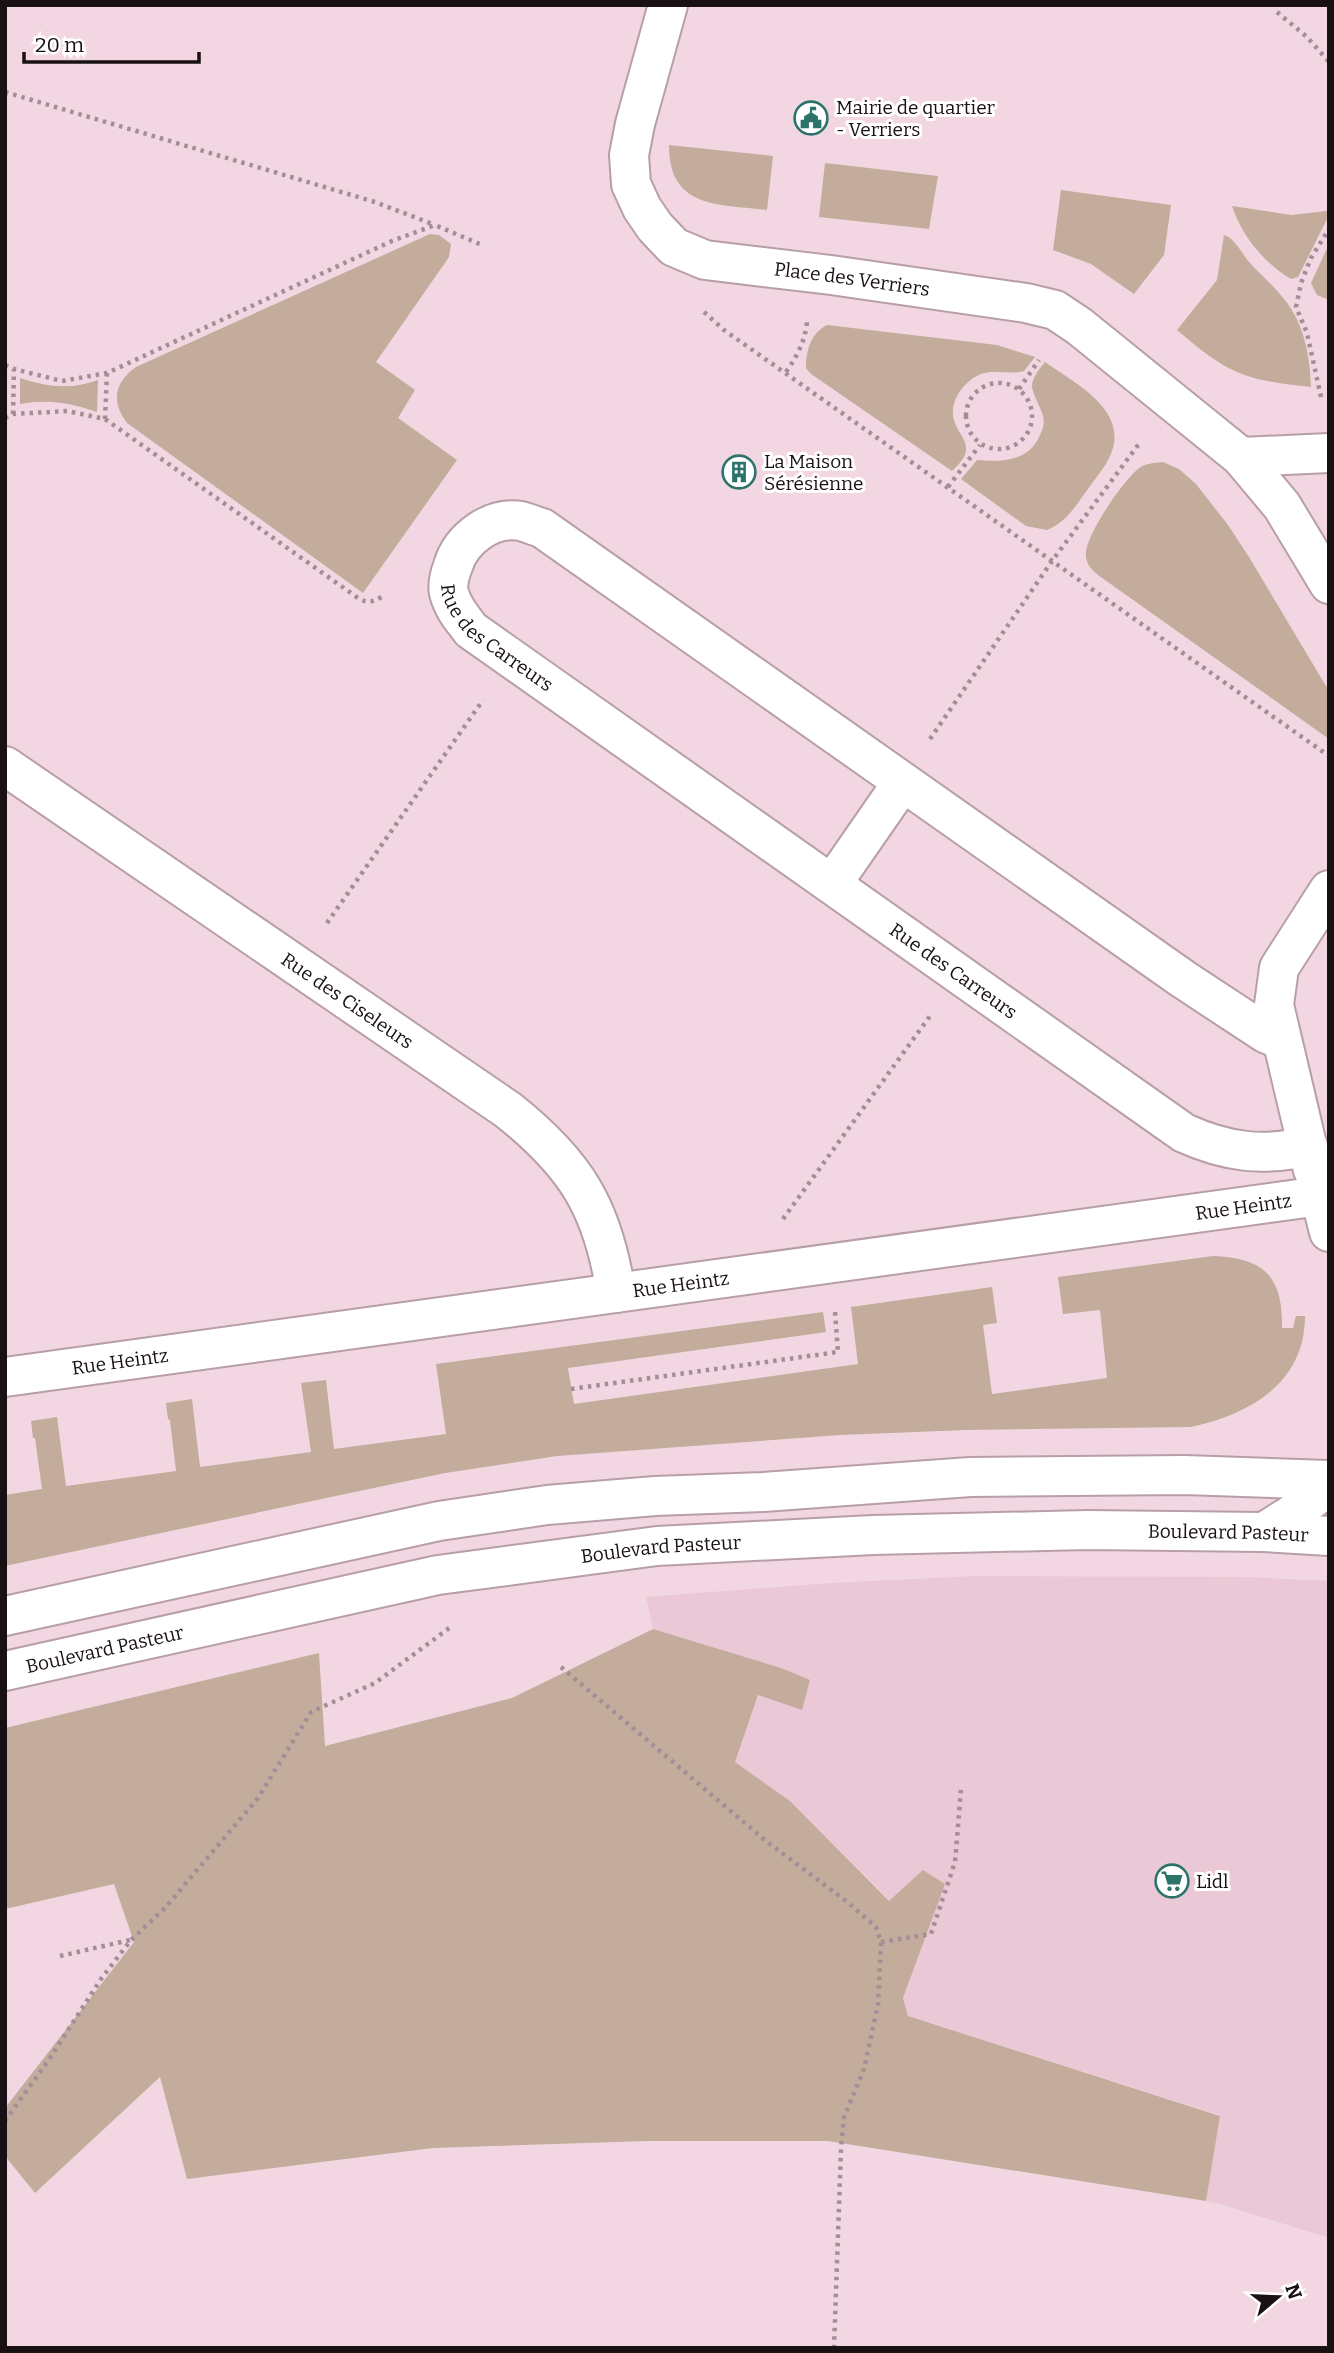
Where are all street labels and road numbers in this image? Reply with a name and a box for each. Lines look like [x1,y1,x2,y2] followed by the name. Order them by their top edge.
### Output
[773,257,931,301] street label: Place des Verriers
[436,583,557,696] street label: Rue des Carreurs
[885,918,1022,1024] street label: Rue des Carreurs
[277,948,418,1054] street label: Rue des Ciseleurs
[1194,1189,1293,1225] street label: Rue Heintz
[631,1266,730,1303] street label: Rue Heintz
[70,1344,170,1380] street label: Rue Heintz
[1148,1520,1310,1547] street label: Boulevard Pasteur
[579,1531,742,1568] street label: Boulevard Pasteur
[24,1621,186,1678] street label: Boulevard Pasteur

